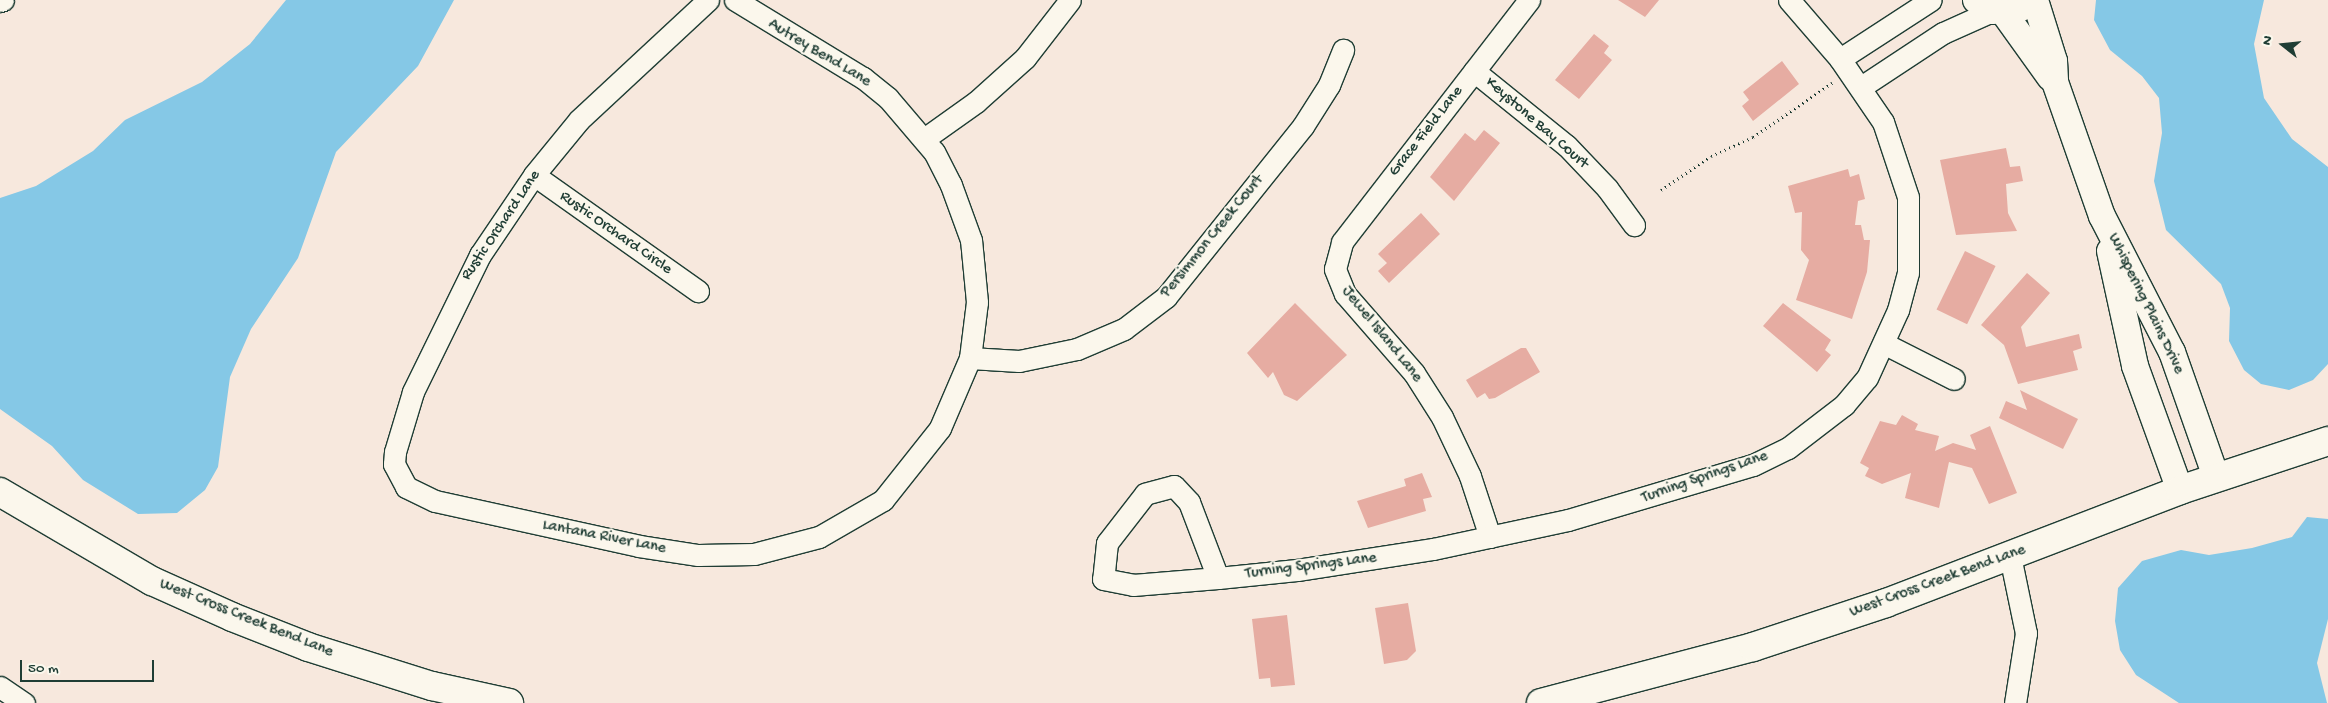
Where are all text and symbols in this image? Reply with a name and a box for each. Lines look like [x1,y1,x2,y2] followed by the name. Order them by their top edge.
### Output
[764,16,874,92] street label: Autrey Bend Lane
[2258,20,2308,70] north arrow
[2259,34,2278,47] text: N
[1480,74,1592,174] street label: Keystone Bay Court
[1386,83,1468,181] street label: Grace Field Lane
[458,167,546,285] street label: Rustic Orchard Lane
[1157,172,1269,302] street label: Persimmon Creek Court
[555,188,675,280] street label: Rustic Orchard Circle
[2103,231,2187,377] street label: Whispering Plains Drive
[1336,283,1426,387] street label: Jewel Island Lane
[1639,447,1771,509] street label: Turning Springs Lane
[541,517,667,559] street label: Lantana River Lane
[1847,541,2029,623] street label: West Cross Creek Bend Lane
[1244,549,1378,585] street label: Turning Springs Lane
[156,575,336,663] street label: West Cross Creek Bend Lane
[22,650,156,682] scale bar
[28,660,59,678] text: 50 m

